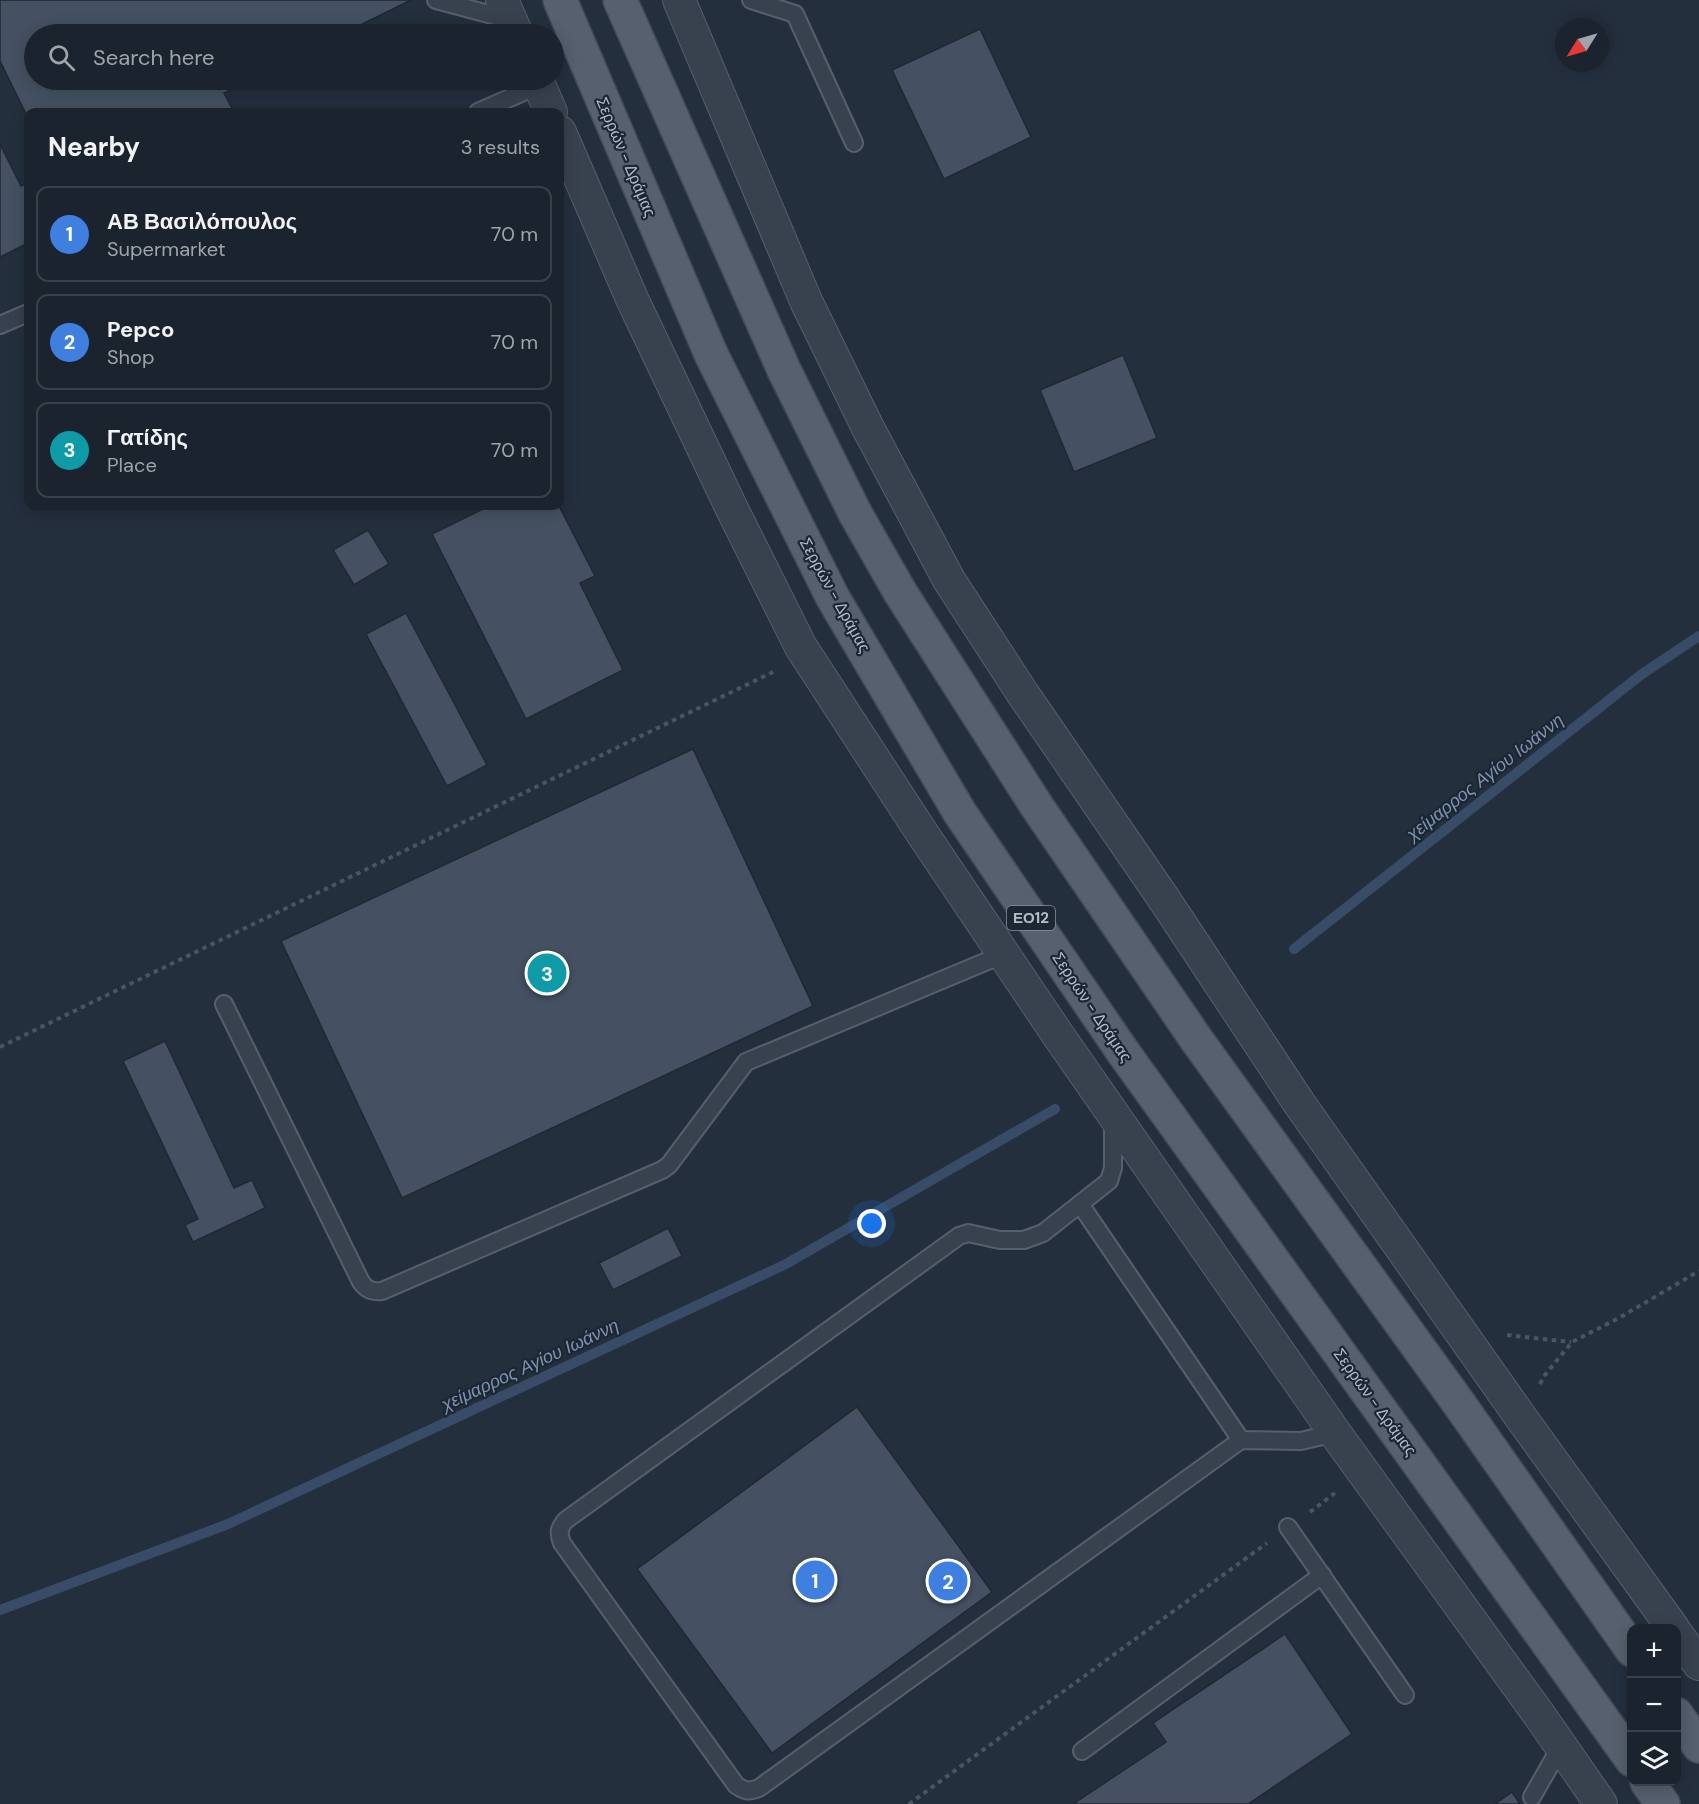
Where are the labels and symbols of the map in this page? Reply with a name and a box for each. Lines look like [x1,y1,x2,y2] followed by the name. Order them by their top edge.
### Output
[1555,18,1609,72] north arrow
[591,94,661,220] street label: Σερρών - Δράμας
[795,534,875,656] street label: Σερρών - Δράμας
[1400,708,1569,847] water label: χείμαρρος Αγίου Ιωάννη
[1007,906,1055,930] road number: ΕΟ12
[1047,948,1137,1066] street label: Σερρών - Δράμας
[528,950,566,996] pin: 3
[857,1209,886,1238] your location
[436,1313,623,1418] water label: χείμαρρος Αγίου Ιωάννη
[1329,1344,1421,1460] street label: Σερρών - Δράμας
[796,1558,834,1602] pin: 1
[928,1558,968,1604] pin: 2

